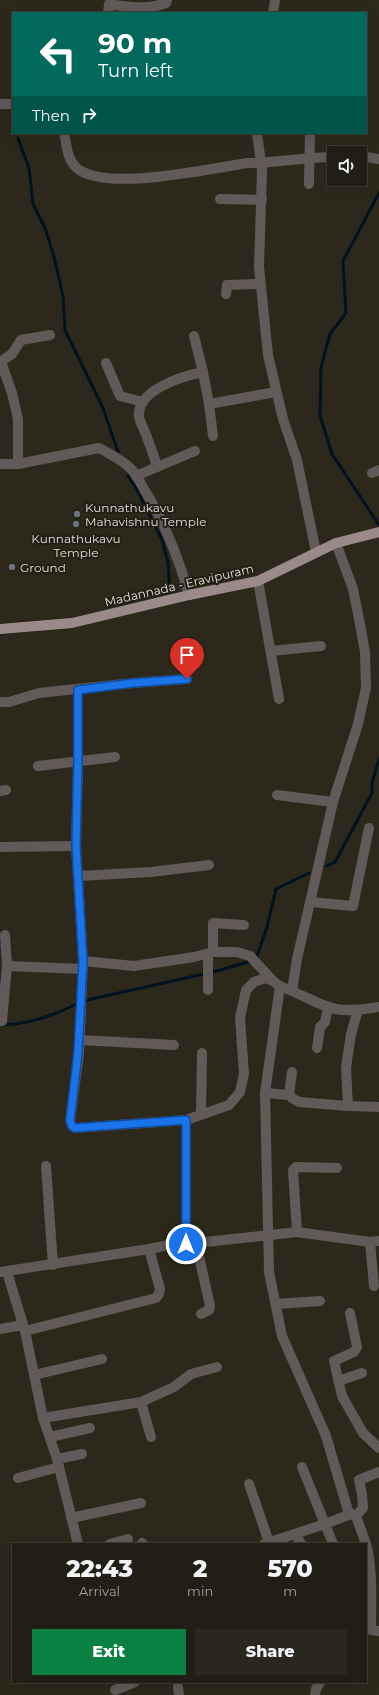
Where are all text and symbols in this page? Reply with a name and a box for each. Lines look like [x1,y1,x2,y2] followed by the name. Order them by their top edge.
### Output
[98,26,172,60] text: 90 m
[32,28,84,80] icon: left
[98,60,173,82] text: Turn left
[78,104,100,126] icon: right
[32,106,70,125] text: Then
[327,146,367,186] map controls
[327,146,367,186] button: sound
[85,500,206,529] place label: Kunnathukavu Mahavishnu Temple
[72,509,82,519] marker: Kunnathukavu Mahavishnu Temple
[71,519,81,529] marker: Kunnathukavu Temple
[31,531,121,560] place label: Kunnathukavu Temple
[20,560,66,575] place label: Ground
[103,561,255,609] street label: Madannada - Eravipuram
[7,562,17,572] marker: Ground
[170,638,204,679] pin
[176,644,198,666] icon: arrive
[165,1223,207,1265] position arrow
[66,1554,133,1583] text: 22:43
[193,1554,207,1583] text: 2
[267,1554,313,1583] text: 570
[79,1583,120,1599] text: Arrival
[187,1583,213,1599] text: min
[283,1583,297,1599] text: m
[32,1629,186,1675] button: Exit
[194,1629,347,1675] button: Share

